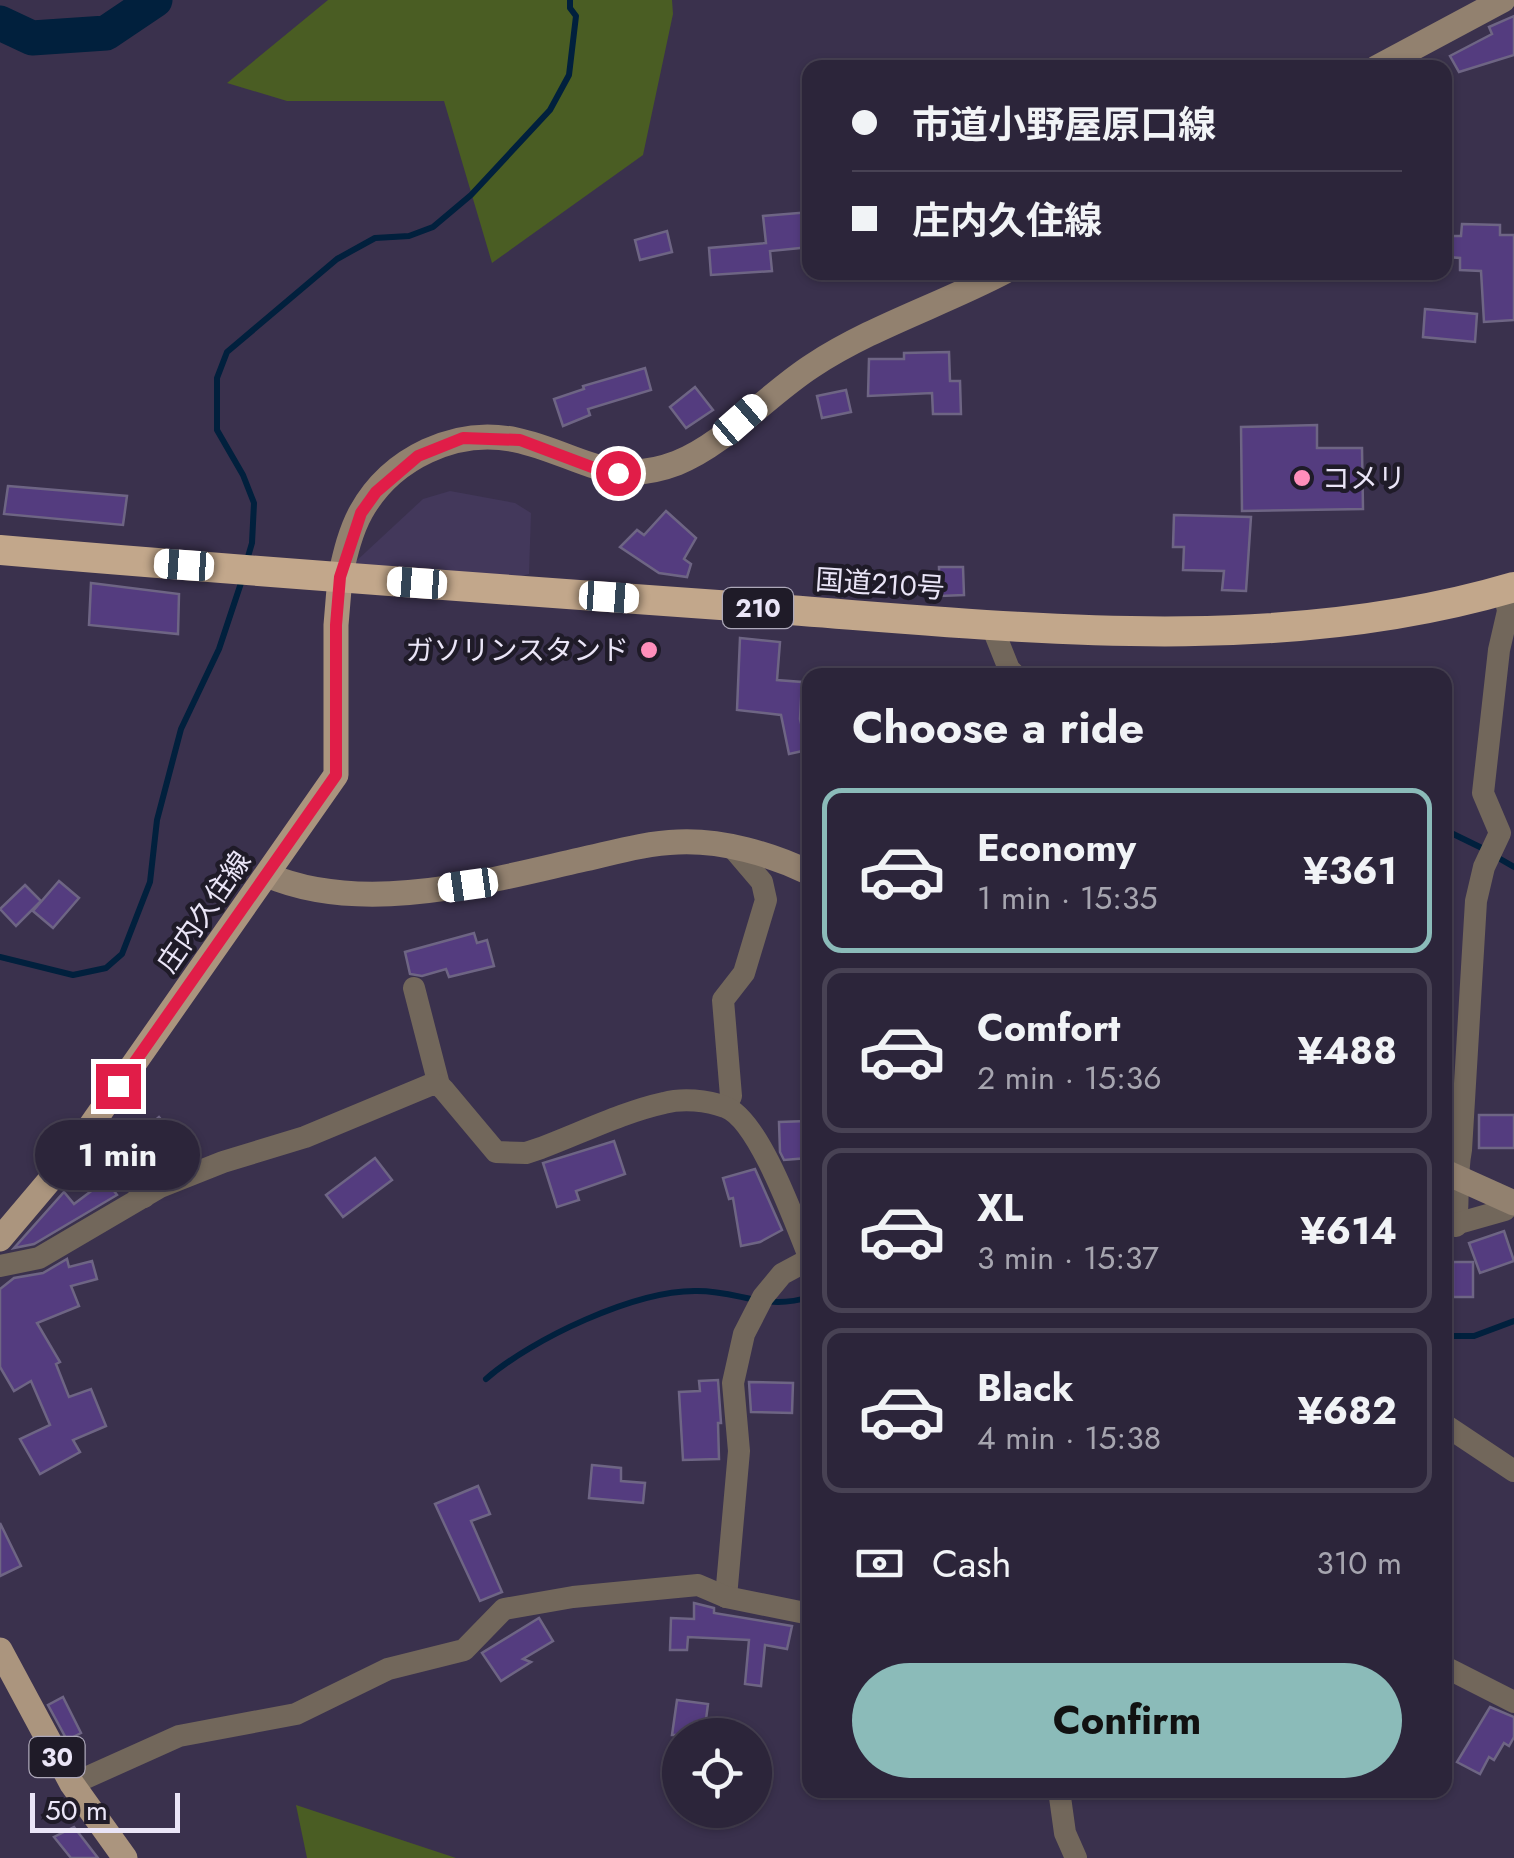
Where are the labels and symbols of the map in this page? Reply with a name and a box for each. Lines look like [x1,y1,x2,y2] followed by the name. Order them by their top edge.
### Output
[708,389,772,451] car
[596,451,641,496] route start
[1322,458,1406,499] place label: コメリ
[1291,467,1313,489] marker: コメリ
[153,548,215,582] car
[814,559,946,609] street label: 国道210号
[386,566,448,600] car
[578,580,640,614] car
[723,588,793,628] road number: 210
[406,630,629,671] place label: ガソリンスタンド
[638,639,660,661] marker: ガソリンスタンド
[147,843,261,981] street label: 庄内久住線
[436,866,500,904] car
[96,1064,141,1109] route end
[36,1121,200,1191] callout: 1 min
[30,1737,84,1777] road number: 30
[30,1788,180,1832] scale bar

